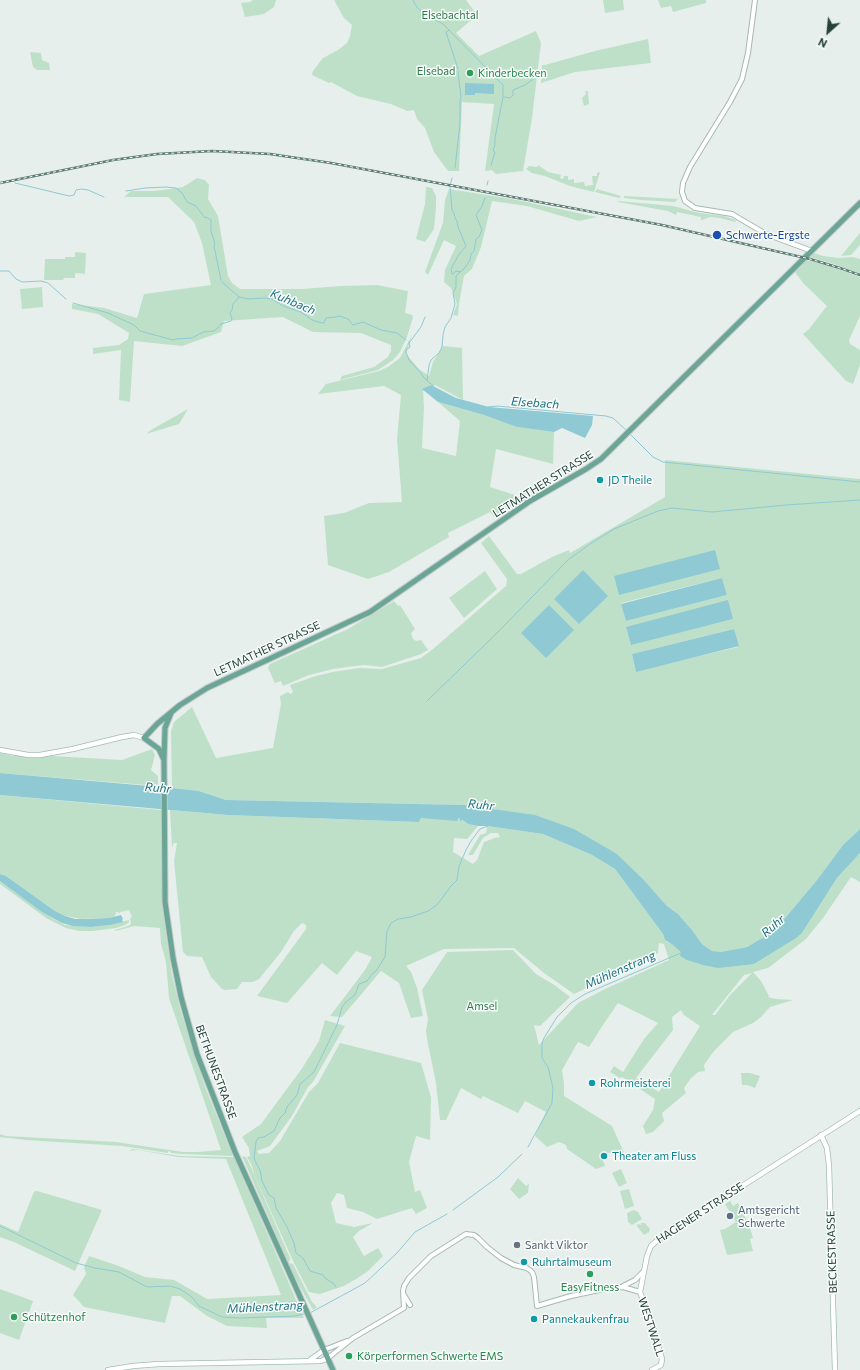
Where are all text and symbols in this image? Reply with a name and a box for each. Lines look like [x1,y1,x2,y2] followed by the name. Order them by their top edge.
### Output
[421,8,479,22] park label: Elsebachtal
[808,12,848,52] north arrow
[816,35,829,51] text: N
[417,64,455,78] park label: Elsebad
[478,66,547,80] place label: Kinderbecken
[465,68,475,78] marker: Kinderbecken
[726,228,810,242] place label: Schwerte-Ergste
[711,229,723,241] marker: Schwerte-Ergste
[268,286,318,318] water label: Kuhbach
[510,394,560,412] water label: Elsebach
[490,448,596,520] street label: LETMATHER STRASSE
[608,473,652,487] place label: JD Theile
[595,475,605,485] marker: JD Theile
[212,619,322,679] street label: LETMATHER STRASSE
[144,780,172,796] water label: Ruhr
[467,796,495,814] water label: Ruhr
[758,912,788,940] water label: Ruhr
[582,948,658,992] water label: Mühlenstrang
[467,999,497,1013] park label: Amsel
[193,1023,239,1121] street label: BETHUNESTRASSE
[600,1076,671,1090] place label: Rohrmeisterei
[587,1078,597,1088] marker: Rohrmeisterei
[612,1149,696,1163] place label: Theater am Fluss
[599,1151,609,1161] marker: Theater am Fluss
[654,1180,746,1246] street label: HAGENER STRASSE
[738,1203,800,1229] place label: Amtsgericht Schwerte
[824,1210,840,1294] street label: BECKESTRASSE
[725,1211,735,1221] marker: Amtsgericht Schwerte
[525,1238,588,1252] place label: Sankt Viktor
[512,1240,522,1250] marker: Sankt Viktor
[532,1255,611,1269] place label: Ruhrtalmuseum
[519,1257,529,1267] marker: Ruhrtalmuseum
[585,1269,595,1279] marker: EasyFitness
[561,1280,619,1294] place label: EasyFitness
[635,1296,667,1358] street label: WESTWALL
[227,1298,303,1316] water label: Mühlenstrang
[22,1310,86,1324] place label: Schützenhof
[9,1312,19,1322] marker: Schützenhof
[542,1312,629,1326] place label: Pannekaukenfrau
[529,1314,539,1324] marker: Pannekaukenfrau
[357,1349,503,1363] place label: Körperformen Schwerte EMS
[344,1351,354,1361] marker: Körperformen Schwerte EMS

